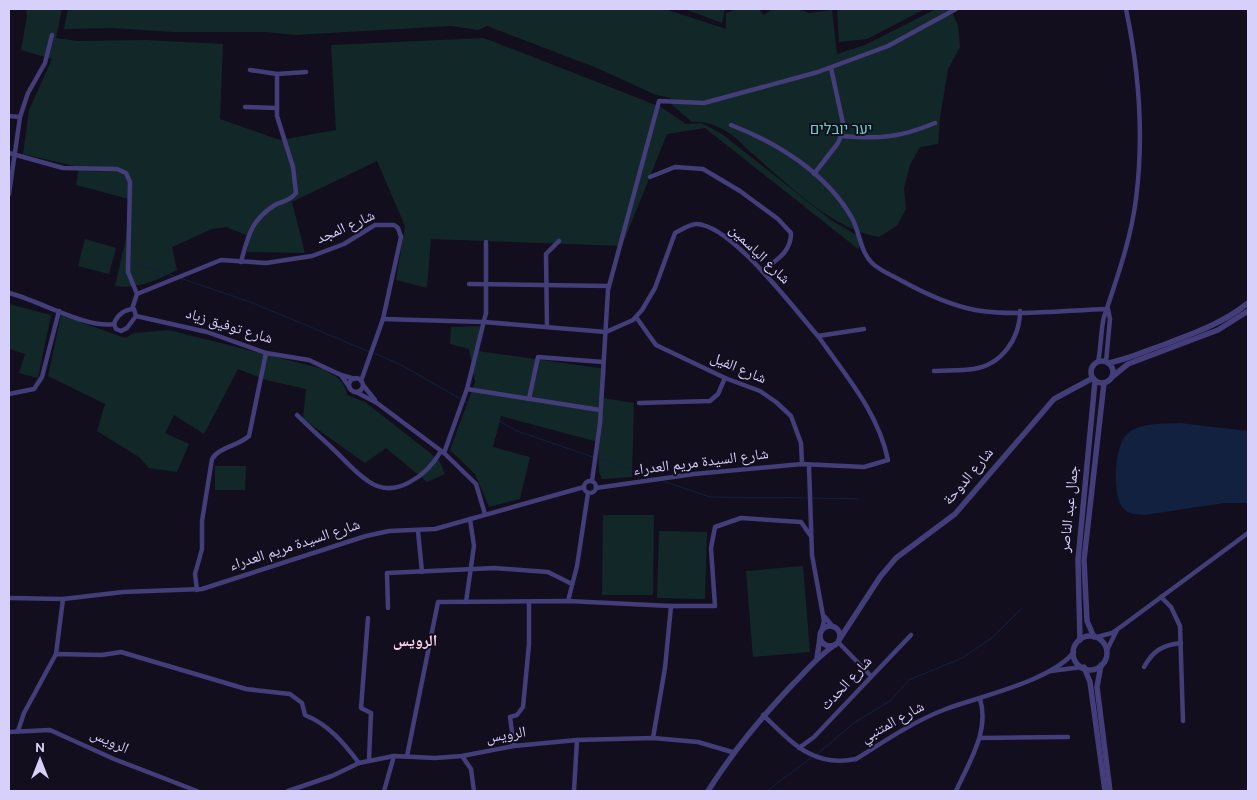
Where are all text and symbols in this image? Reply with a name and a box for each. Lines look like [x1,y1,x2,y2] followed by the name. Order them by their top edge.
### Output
[810,121,872,140] park label: יער יובלים
[314,207,378,249] street label: شارع المجد
[724,221,794,289] street label: شارع الياسمين
[183,305,275,349] street label: شارع توفيق زياد
[707,349,769,389] street label: شارع الفيل
[939,444,999,510] street label: شارع الدوحة
[632,445,770,481] street label: شارع السيدة مريم العدراء
[1056,464,1084,554] street label: جمال عبد الناصر
[227,516,363,576] street label: شارع السيدة مريم العدراء
[393,632,437,652] district label: الرويس
[817,653,877,715] street label: شارع الحدث
[858,698,928,749] street label: شارع المتنبي
[485,723,527,749] street label: الرويس
[87,725,131,759] street label: الرويس
[15,735,65,785] north arrow
[35,740,45,757] text: N

